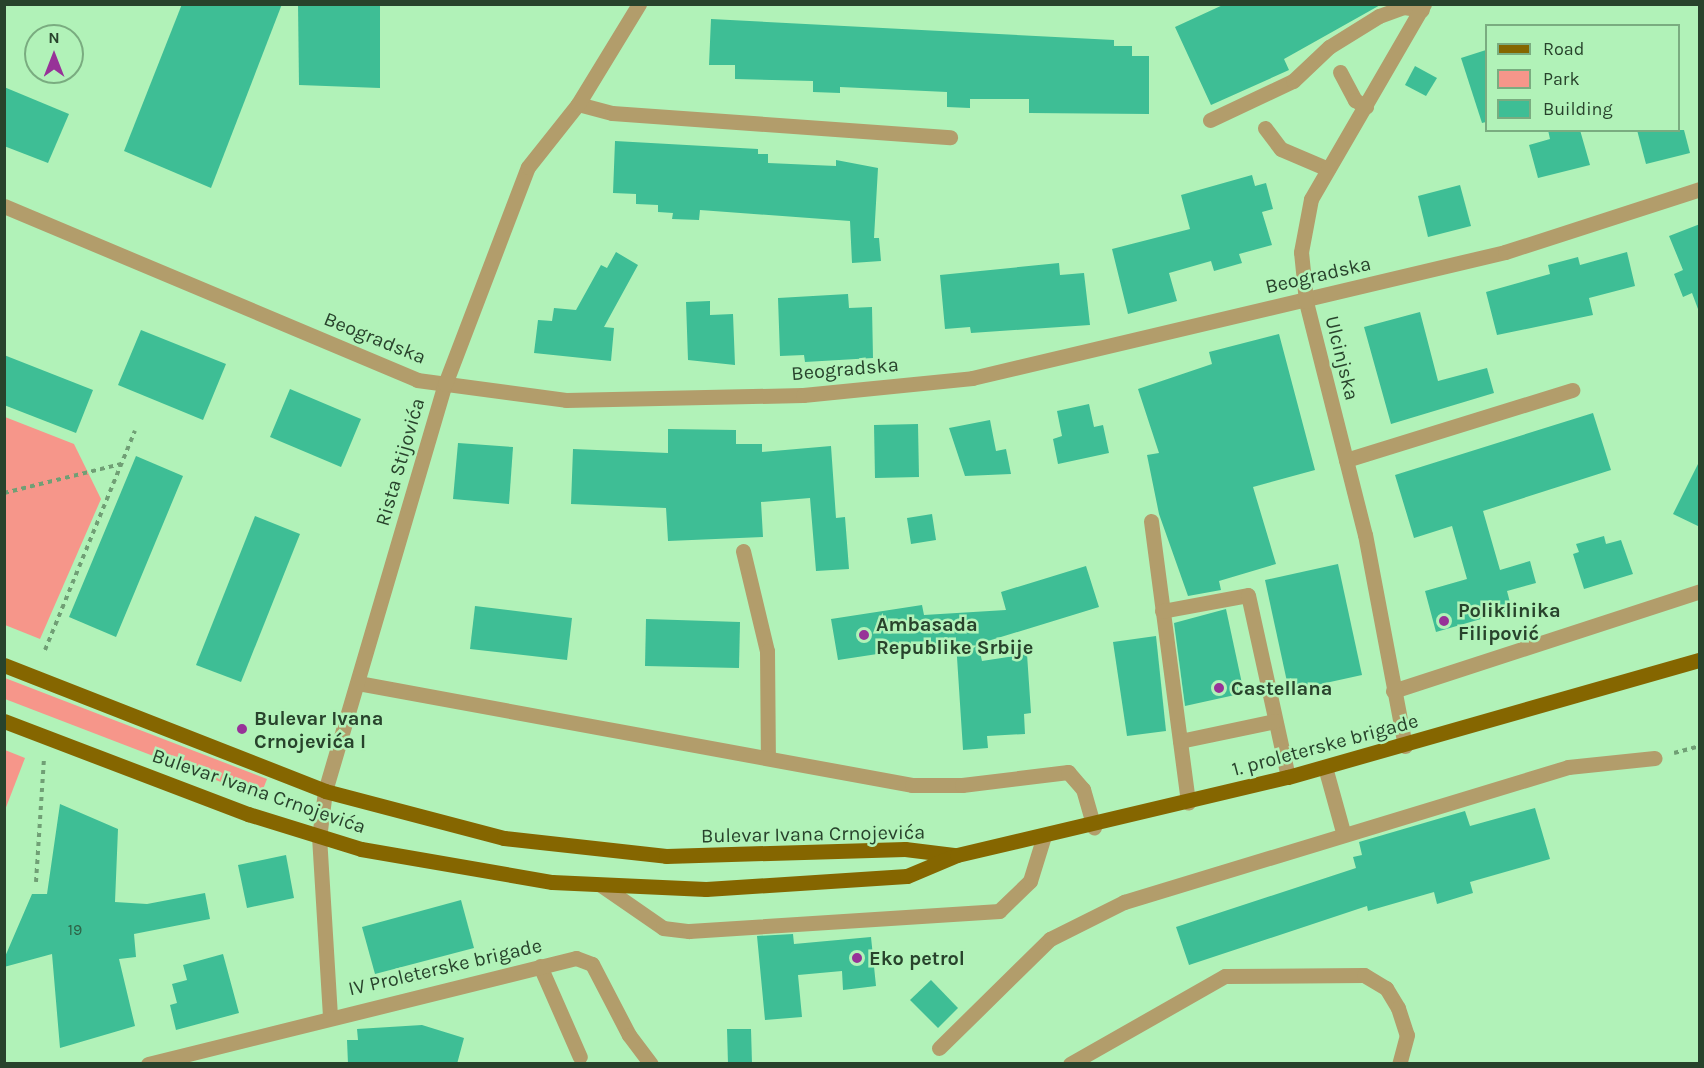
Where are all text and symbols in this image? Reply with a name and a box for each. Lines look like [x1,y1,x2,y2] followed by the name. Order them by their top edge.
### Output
[24,24,84,84] north arrow
[1485,24,1680,132] legend
[48,28,60,47] text: N
[1543,38,1584,60] text: Road
[1543,68,1580,90] text: Park
[1543,98,1613,120] text: Building
[1263,251,1373,299] street label: Beogradska
[321,307,429,369] street label: Beogradska
[1320,313,1364,403] street label: Ulcinjska
[790,352,900,386] street label: Beogradska
[370,395,430,529] street label: Rista Stijovića
[1458,598,1561,645] place label: Poliklinika Filipović
[876,612,1033,659] place label: Ambasada Republike Srbije
[1435,612,1453,630] marker: Poliklinika Filipović
[857,628,871,642] marker: Ambasada Republike Srbije
[1231,676,1332,700] place label: Castellana
[1212,681,1226,695] marker: Castellana
[254,706,384,753] place label: Bulevar Ivana Crnojevića I
[1229,709,1421,781] street label: 1. proleterske brigade
[235,722,249,736] marker: Bulevar Ivana Crnojevića I
[149,743,369,839] street label: Bulevar Ivana Crnojevića
[701,820,925,848] street label: Bulevar Ivana Crnojevića
[68,920,82,940] house number: 19
[346,933,544,1001] street label: IV Proleterske brigade
[869,946,965,970] place label: Eko petrol
[850,951,864,965] marker: Eko petrol

